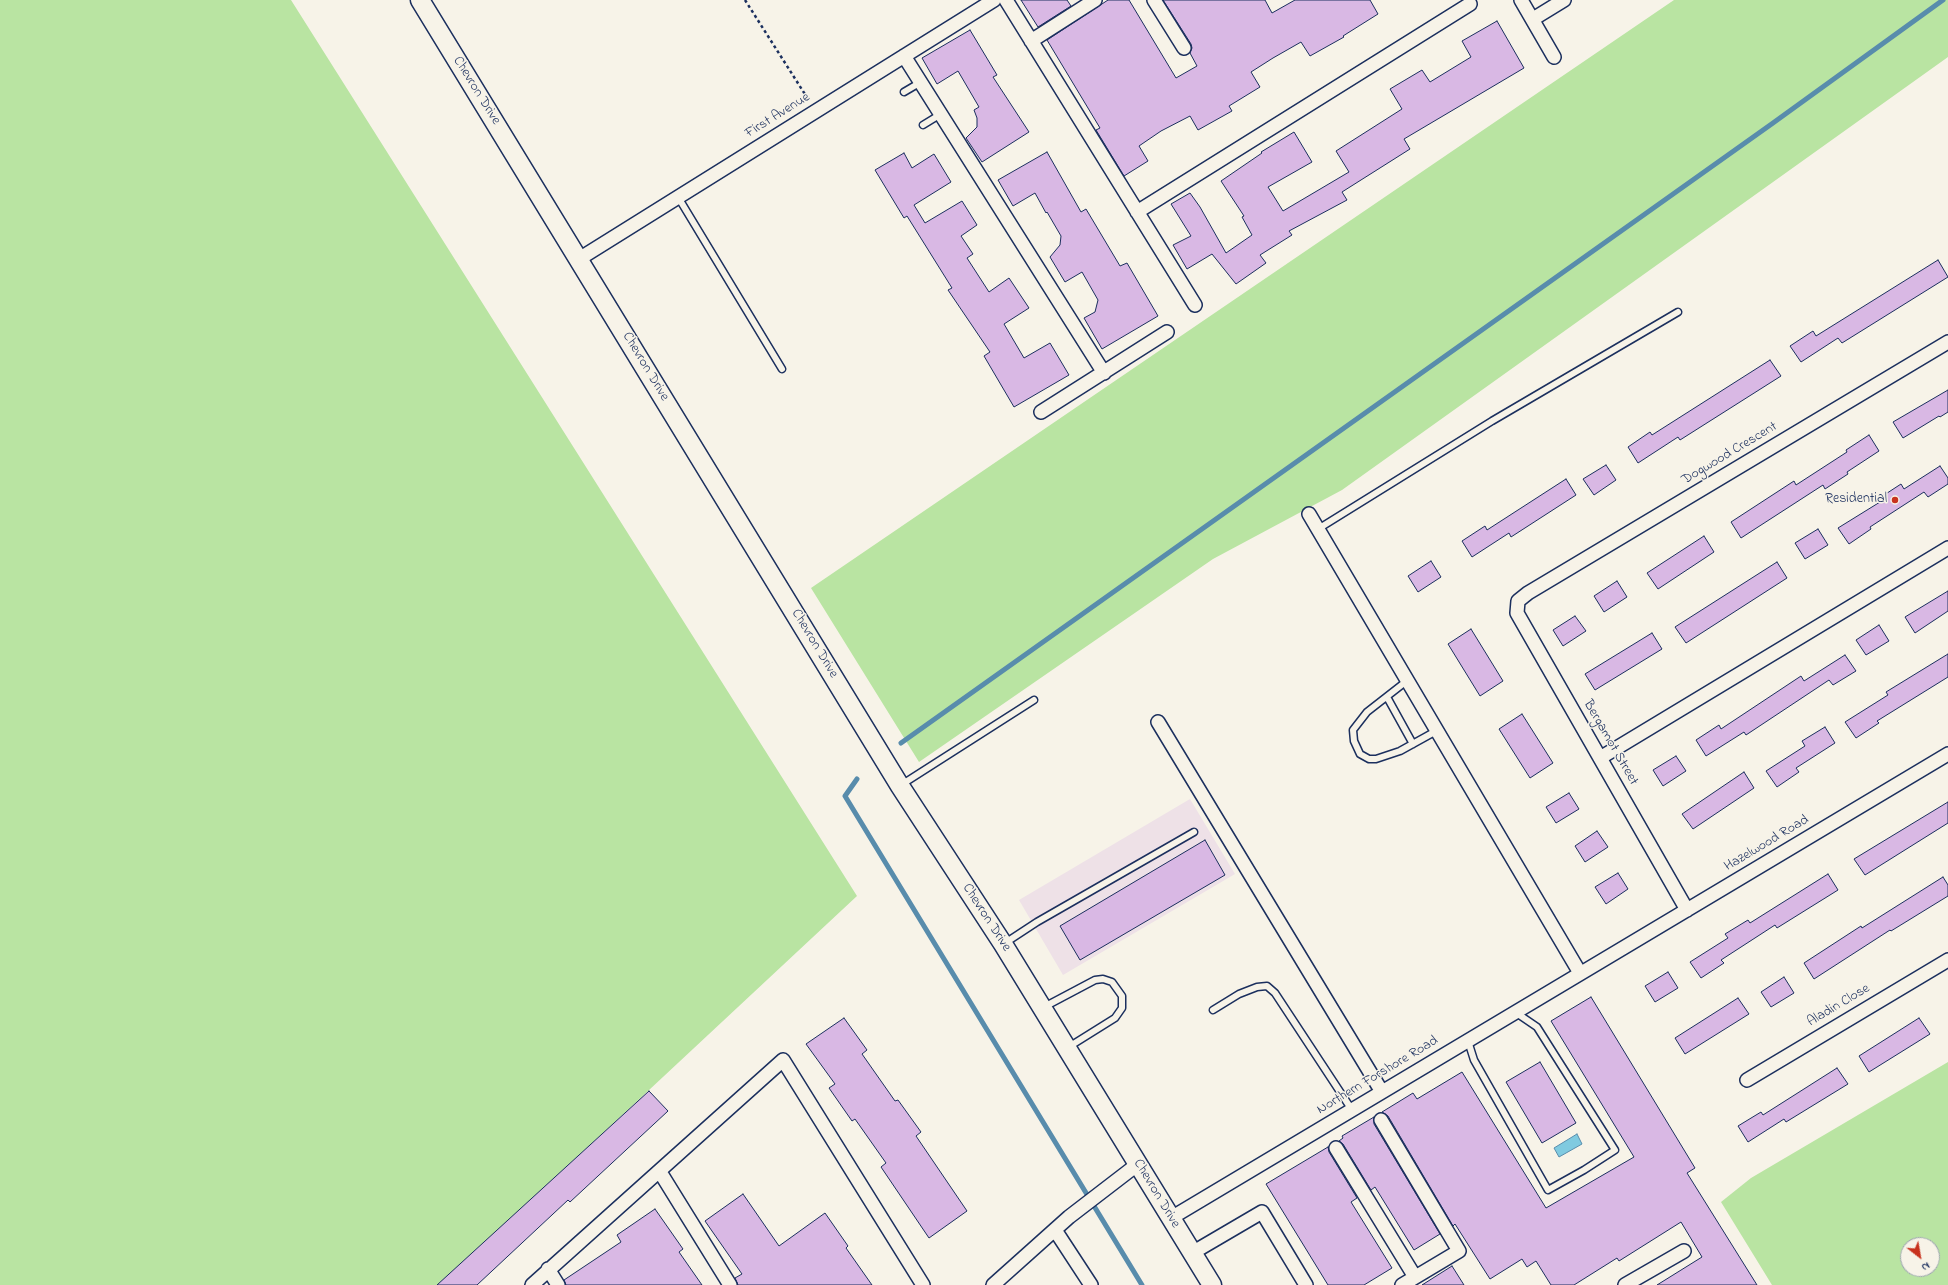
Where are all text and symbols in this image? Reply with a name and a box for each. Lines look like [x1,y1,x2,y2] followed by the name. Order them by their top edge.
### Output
[448,54,504,128] street label: Chevron Drive
[743,90,813,142] street label: First Avenue
[618,330,672,404] street label: Chevron Drive
[1679,419,1781,489] street label: Dogwood Crescent
[1825,492,1887,508] place label: Residential
[1890,495,1900,505] marker: Residential
[787,607,841,681] street label: Chevron Drive
[1579,697,1641,789] street label: Bergamot Street
[1722,812,1812,876] street label: Hazelwood Road
[958,881,1014,955] street label: Chevron Drive
[1805,981,1873,1031] street label: Aladin Close
[1314,1033,1442,1119] street label: Northern Forshore Road
[1129,1157,1183,1231] street label: Chevron Drive
[1900,1237,1940,1277] north arrow
[1918,1258,1933,1275] text: N

